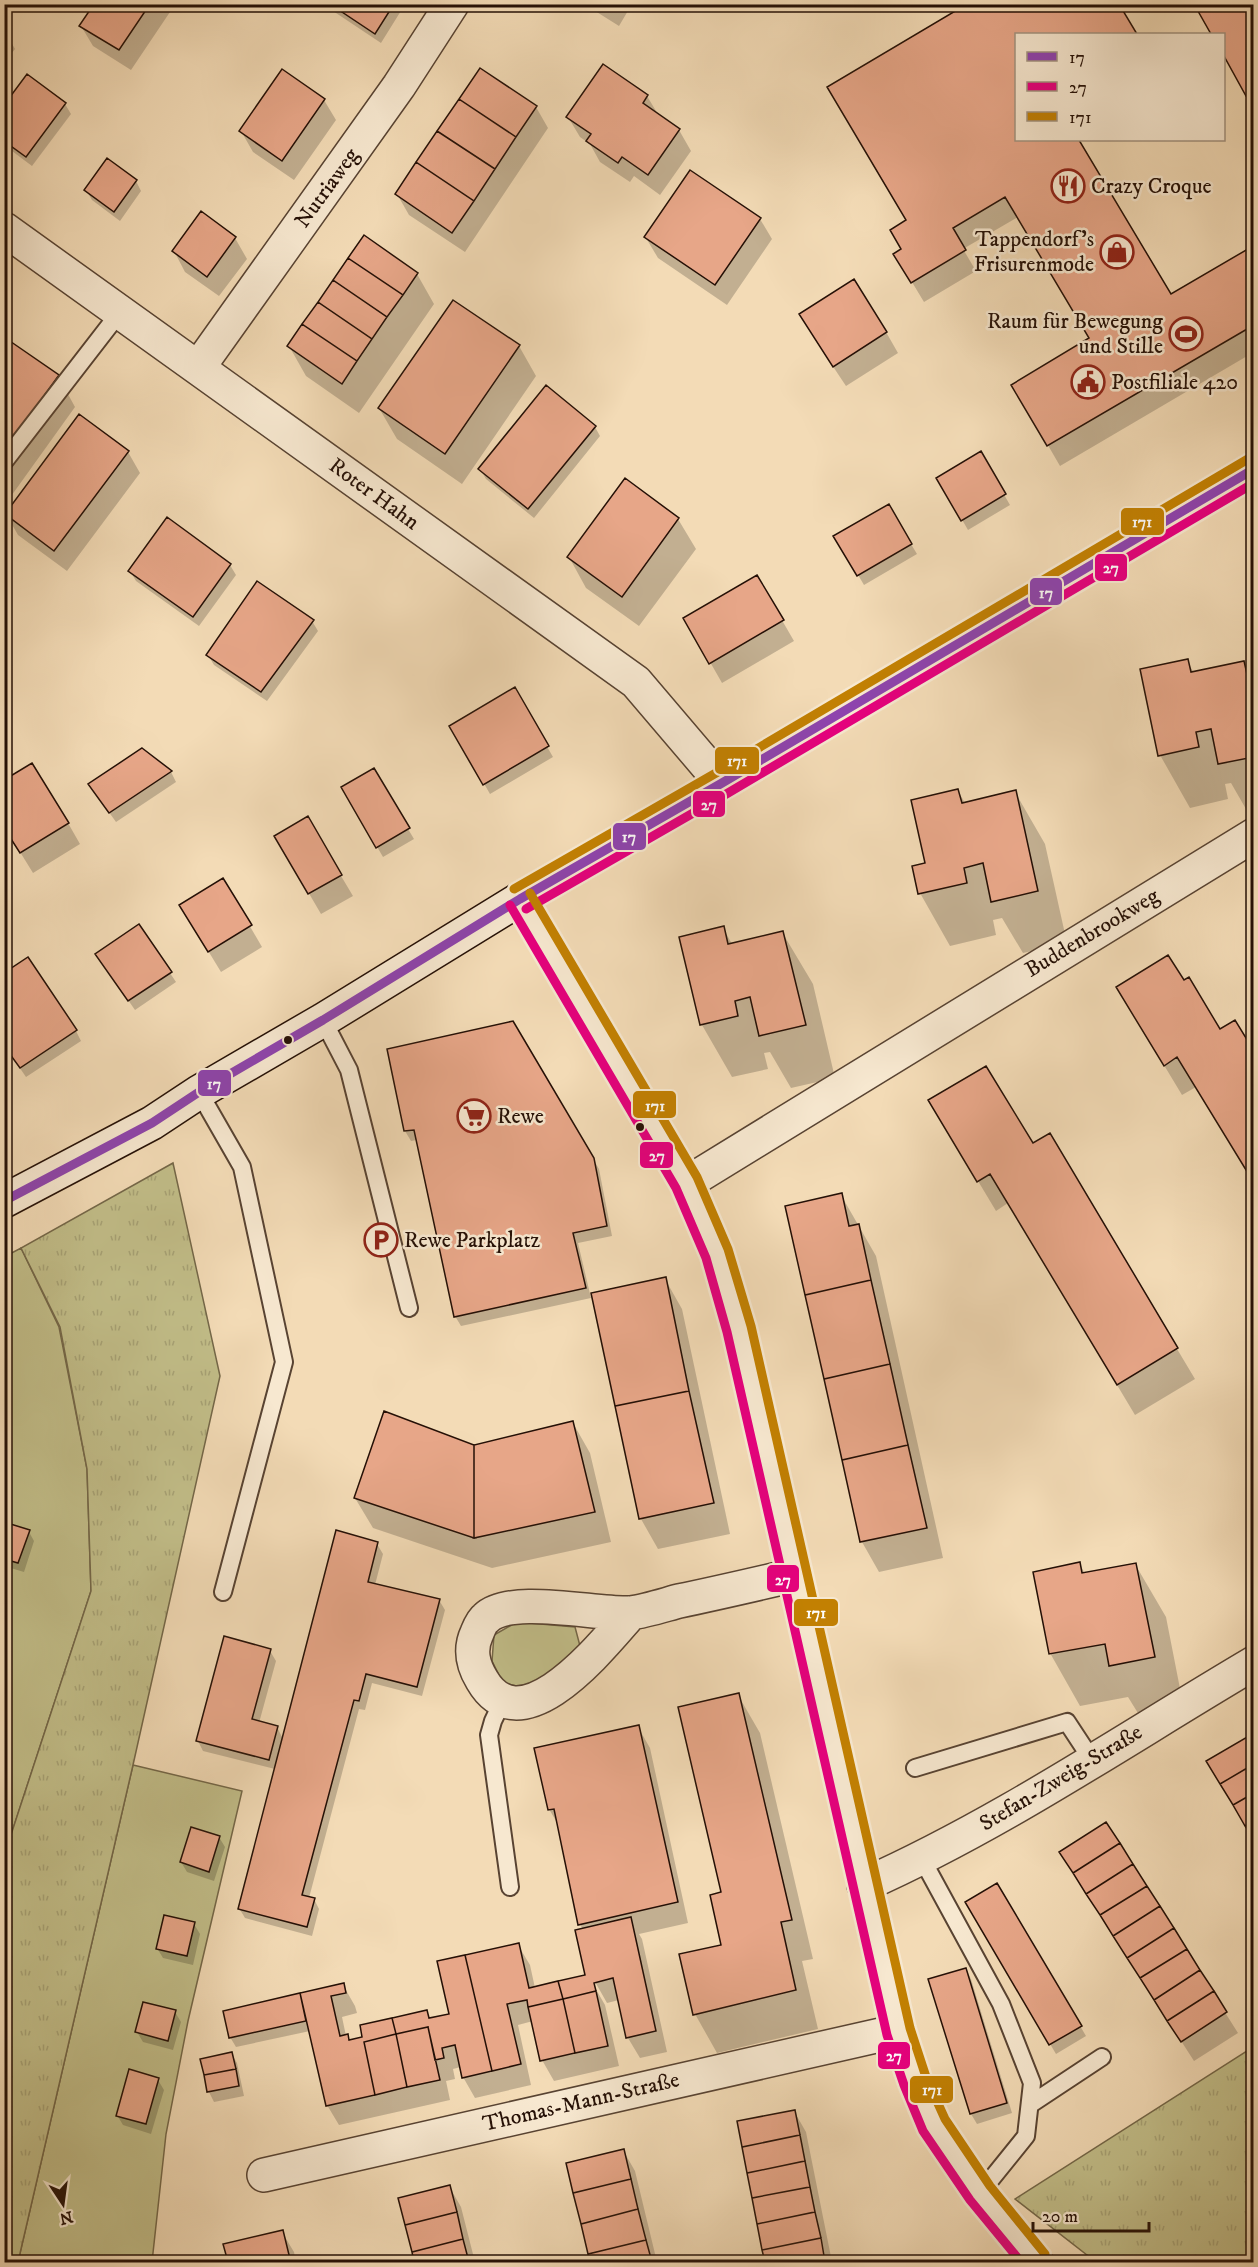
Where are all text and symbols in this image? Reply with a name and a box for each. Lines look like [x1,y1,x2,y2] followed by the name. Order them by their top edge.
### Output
[1015,33,1225,141] legend
[1069,47,1085,69] text: 17
[1069,77,1087,99] text: 27
[1069,107,1092,129] text: 171
[289,143,365,233] street label: Nutriaweg
[1050,168,1086,204] restaurant icon: Crazy Croque
[1091,173,1212,200] place label: Crazy Croque
[974,226,1094,278] place label: Tappendorf’s Frisurenmode
[1099,234,1135,270] shop icon: Tappendorf’s Frisurenmode
[987,308,1163,360] place label: Raum für Bewegung und Stille
[1168,316,1204,352] sports icon: Raum für Bewegung und Stille
[1070,364,1106,400] public building icon: Postfiliale 420
[1111,369,1238,396] place label: Postfiliale 420
[324,452,425,536] street label: Roter Hahn
[1120,507,1165,536] line badge: 171
[1132,512,1152,532] text: 171
[1094,553,1128,582] line badge: 27
[1103,558,1119,578] text: 27
[1029,577,1063,606] line badge: 17
[1039,583,1053,603] text: 17
[714,746,760,775] line badge: 171
[727,751,747,771] text: 171
[692,790,726,818] line badge: 27
[701,795,717,815] text: 27
[612,822,647,851] line badge: 17
[622,827,636,847] text: 17
[1020,882,1164,984] street label: Buddenbrookweg
[282,1034,294,1046] unlabelled marker
[197,1069,232,1097] line badge: 17
[207,1074,221,1094] text: 17
[632,1090,677,1119] line badge: 171
[645,1096,665,1116] text: 171
[456,1098,492,1134] supermarket icon: Rewe
[497,1103,544,1130] place label: Rewe
[634,1121,646,1133] unlabelled marker
[639,1141,674,1169] line badge: 27
[649,1146,665,1166] text: 27
[363,1222,399,1258] parking icon: Rewe Parkplatz
[404,1227,540,1254] place label: Rewe Parkplatz
[766,1564,800,1593] line badge: 27
[775,1570,791,1590] text: 27
[793,1598,839,1627] line badge: 171
[806,1603,826,1623] text: 171
[975,1719,1147,1837] street label: Stefan-Zweig-Straße
[877,2041,911,2070] line badge: 27
[886,2046,902,2066] text: 27
[480,2066,682,2138] street label: Thomas-Mann-Straße
[909,2075,954,2104] line badge: 171
[922,2080,942,2100] text: 171
[33,2174,93,2234] north arrow
[1033,2195,1148,2233] scale bar
[57,2206,75,2229] text: N
[1042,2206,1078,2228] text: 20 m

